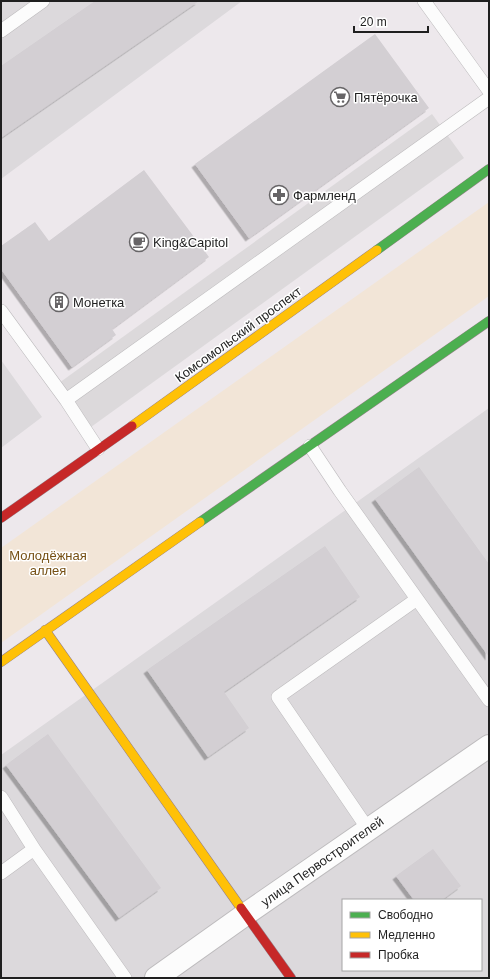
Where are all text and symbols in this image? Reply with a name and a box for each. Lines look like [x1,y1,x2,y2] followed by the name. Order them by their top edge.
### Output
[354,8,428,34] scale bar
[360,15,387,29] text: 20 m
[329,86,351,108] supermarket icon: Пятёрочка
[354,90,418,105] place label: Пятёрочка
[268,184,290,206] pharmacy icon: Фармленд
[293,188,356,203] place label: Фармленд
[128,231,150,253] cafe icon: King&Capitol
[153,235,228,250] place label: King&Capitol
[172,284,304,385] street label: Комсомольский проспект
[48,291,70,313] building icon: Монетка
[73,295,125,310] place label: Монетка
[9,548,87,578] park label: Молодёжная аллея
[258,813,386,909] street label: улица Первостроителей
[342,899,482,971] legend
[378,908,433,922] text: Свободно
[378,928,435,942] text: Медленно
[378,948,419,962] text: Пробка

